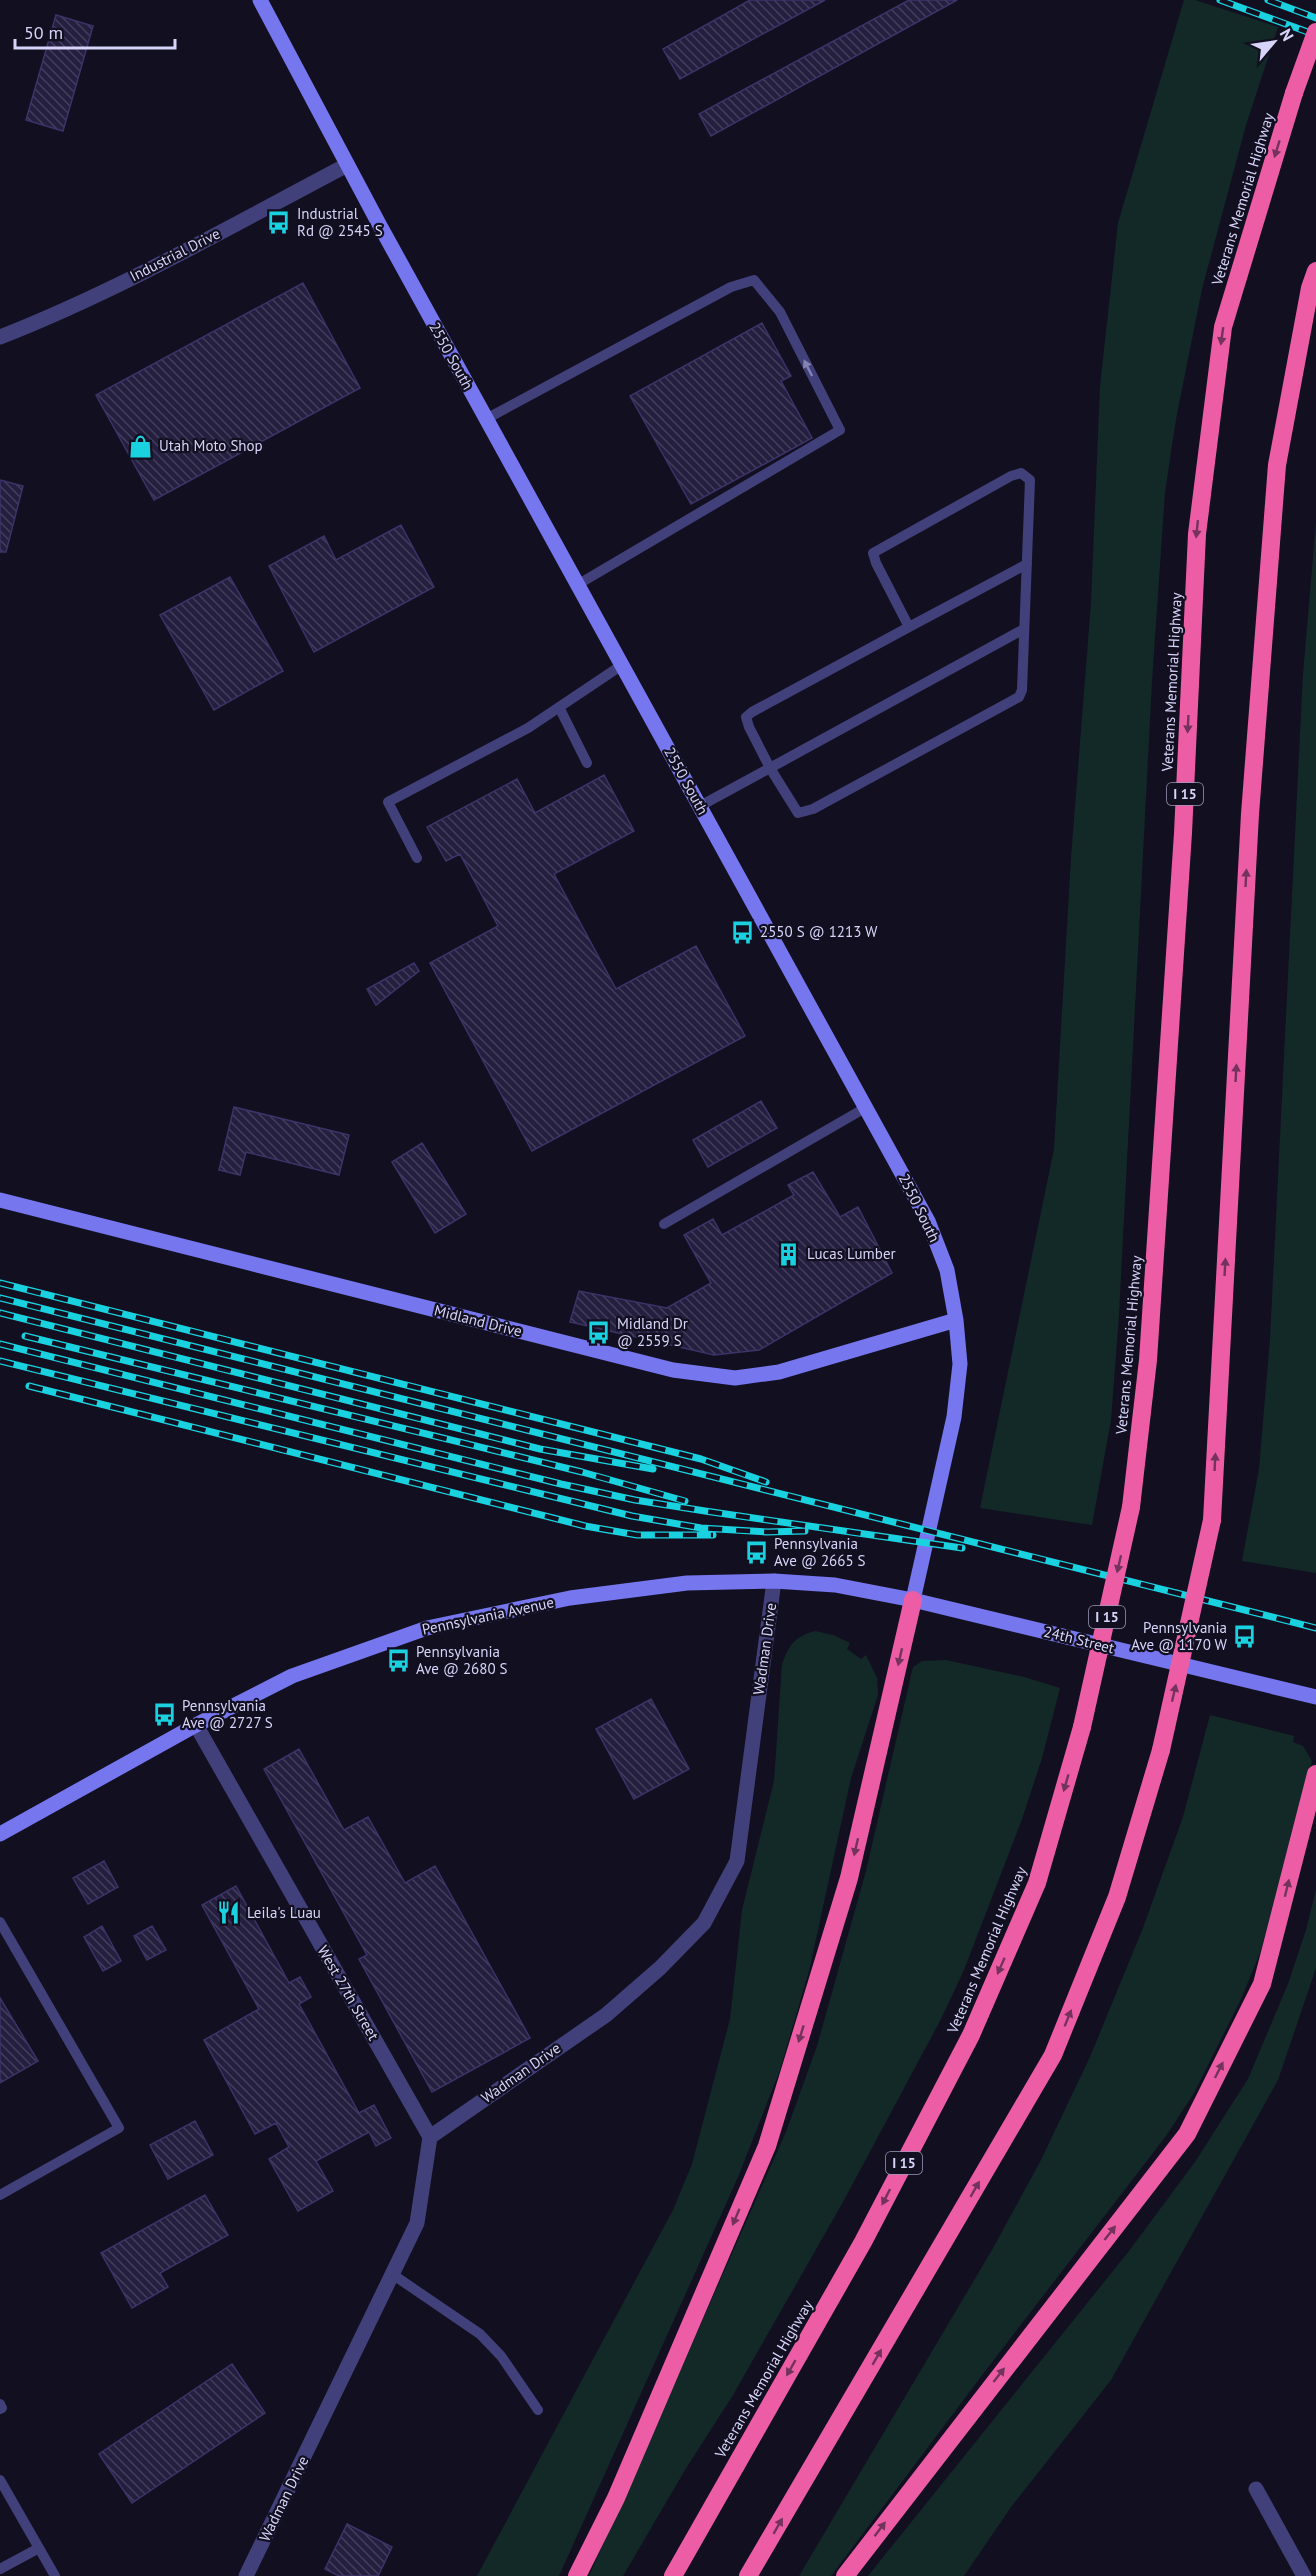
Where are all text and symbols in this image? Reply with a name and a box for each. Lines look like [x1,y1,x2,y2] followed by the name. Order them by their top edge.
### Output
[15,12,176,50] scale bar
[1244,12,1304,72] north arrow
[24,21,63,44] text: 50 m
[1276,25,1298,44] text: N
[1207,110,1278,288] street label: Veterans Memorial Highway
[1272,140,1281,158] one-way arrow
[297,204,383,240] place label: Industrial Rd @ 2545 S
[266,210,292,236] bus stop icon: Industrial Rd @ 2545 S
[126,224,223,285] street label: Industrial Drive
[425,319,478,393] street label: 2550 South
[1218,326,1227,345] one-way arrow
[804,360,813,377] one-way arrow
[128,433,154,459] shop icon: Utah Moto Shop
[159,436,263,455] place label: Utah Moto Shop
[1193,520,1202,539] one-way arrow
[1157,592,1186,773] street label: Veterans Memorial Highway
[1183,714,1192,733] one-way arrow
[660,744,713,818] street label: 2550 South
[1167,783,1203,805] road number: I 15
[1242,868,1251,887] one-way arrow
[729,919,755,945] bus stop icon: 2550 S @ 1213 W
[760,922,878,941] place label: 2550 S @ 1213 W
[1231,1063,1240,1082] one-way arrow
[895,1170,944,1245] street label: 2550 South
[776,1241,802,1267] building icon: Lucas Lumber
[807,1244,896,1263] place label: Lucas Lumber
[1111,1255,1146,1436] street label: Veterans Memorial Highway
[1221,1258,1230,1277] one-way arrow
[432,1300,524,1341] street label: Midland Drive
[617,1314,688,1350] place label: Midland Dr @ 2559 S
[586,1320,612,1346] bus stop icon: Midland Dr @ 2559 S
[1211,1452,1220,1471] one-way arrow
[774,1534,866,1570] place label: Pennsylvania Ave @ 2665 S
[743,1540,769,1566] bus stop icon: Pennsylvania Ave @ 2665 S
[1113,1554,1123,1573] one-way arrow
[420,1592,556,1639] street label: Pennsylvania Avenue
[749,1602,780,1696] street label: Wadman Drive
[1089,1606,1125,1628] road number: I 15
[1131,1618,1228,1654] place label: Pennsylvania Ave @ 1170 W
[1042,1622,1116,1657] street label: 24th Street
[1232,1624,1258,1650] bus stop icon: Pennsylvania Ave @ 1170 W
[416,1642,508,1678] place label: Pennsylvania Ave @ 2680 S
[385,1648,411,1674] bus stop icon: Pennsylvania Ave @ 2680 S
[894,1648,904,1666] one-way arrow
[1169,1684,1179,1702] one-way arrow
[182,1696,273,1732] place label: Pennsylvania Ave @ 2727 S
[151,1702,177,1728] bus stop icon: Pennsylvania Ave @ 2727 S
[1061,1774,1070,1792] one-way arrow
[851,1838,861,1856] one-way arrow
[942,1864,1030,2037] street label: Veterans Memorial Highway
[1282,1879,1292,1897] one-way arrow
[216,1900,242,1926] restaurant icon: Leila's Luau
[247,1903,321,1922] place label: Leila's Luau
[314,1942,383,2044] street label: West 27th Street
[996,1958,1005,1975] one-way arrow
[1064,2009,1073,2027] one-way arrow
[796,2025,805,2043] one-way arrow
[477,2038,564,2107] street label: Wadman Drive
[1214,2061,1223,2078] one-way arrow
[886,2152,922,2174] road number: I 15
[970,2180,980,2197] one-way arrow
[882,2189,891,2206] one-way arrow
[731,2209,741,2227] one-way arrow
[1103,2225,1116,2241] one-way arrow
[710,2296,817,2462] street label: Veterans Memorial Highway
[871,2349,882,2365] one-way arrow
[786,2360,797,2376] one-way arrow
[993,2367,1006,2383] one-way arrow
[255,2453,312,2545] street label: Wadman Drive
[773,2517,783,2534] one-way arrow
[874,2522,886,2537] one-way arrow

